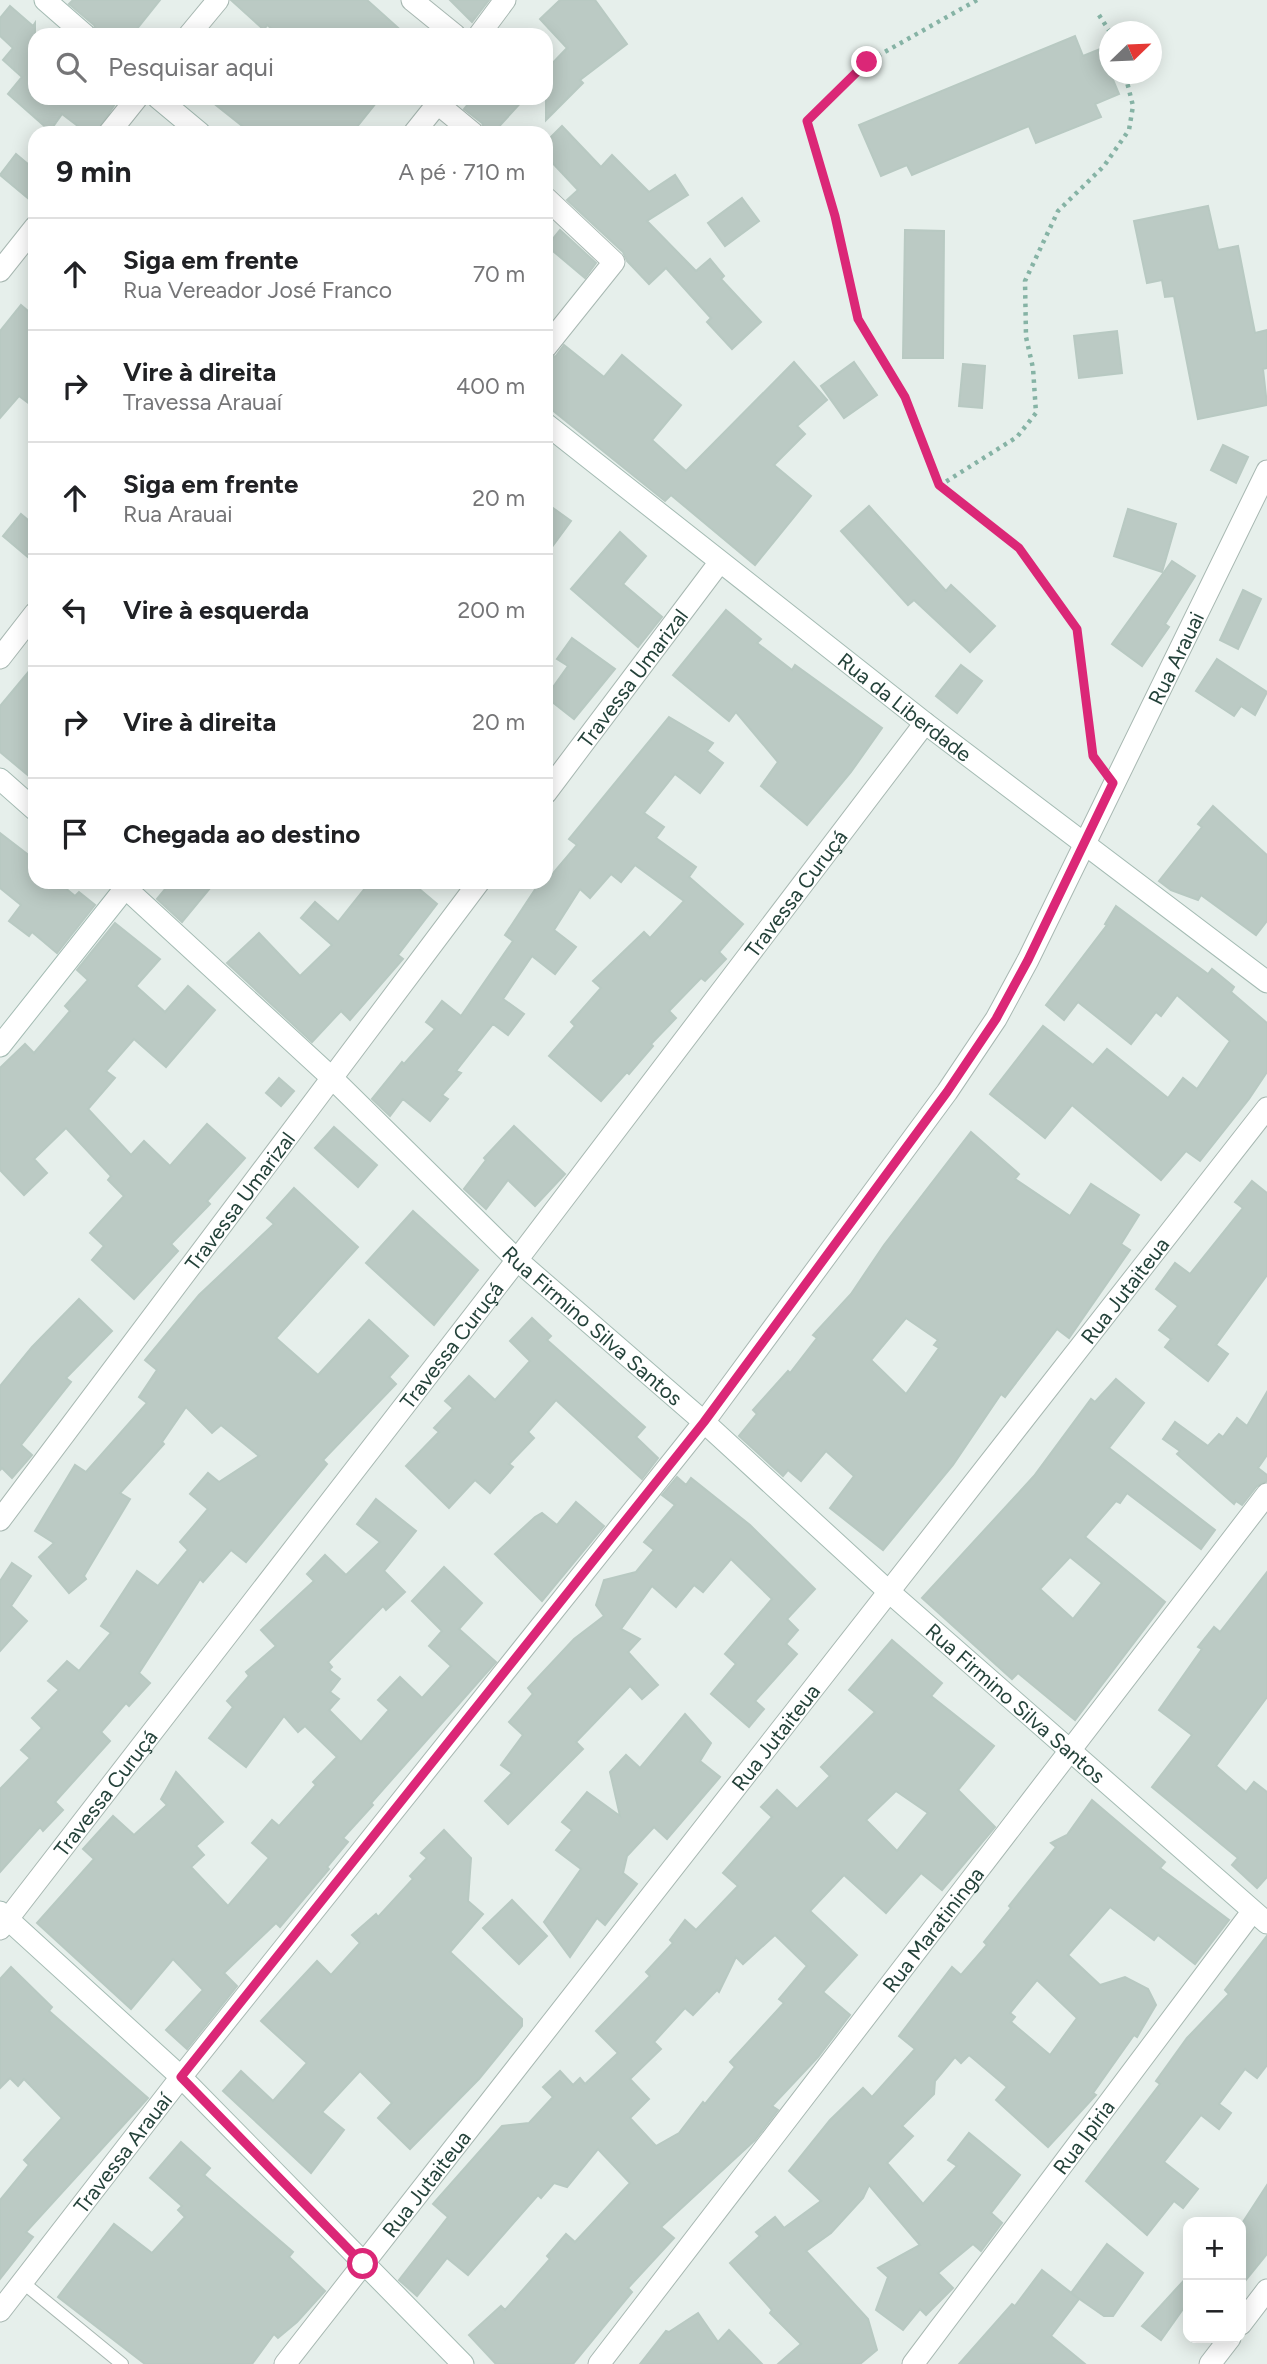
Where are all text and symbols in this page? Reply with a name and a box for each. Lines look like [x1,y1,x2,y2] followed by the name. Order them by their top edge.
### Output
[1099,21,1162,84] north arrow
[28,28,553,105] search box
[851,46,882,77] route end
[52,48,90,86] icon: search
[108,51,274,83] text: Pesquisar aqui
[56,153,132,190] text: 9 min
[399,158,525,186] text: A pé · 710 m
[123,244,298,276] text: Siga em frente
[56,255,94,293] icon: ahead
[473,260,525,288] text: 70 m
[123,276,392,304] text: Rua Vereador José Franco
[123,356,276,388] text: Vire à direita
[56,367,94,405] icon: right
[456,372,525,400] text: 400 m
[123,388,282,416] text: Travessa Arauaí
[123,468,298,500] text: Siga em frente
[56,479,94,517] icon: ahead
[472,484,525,512] text: 20 m
[123,500,233,528] text: Rua Arauai
[56,591,94,629] icon: left
[123,594,309,626] text: Vire à esquerda
[457,596,525,624] text: 200 m
[572,604,693,752] street label: Travessa Umarizal
[1142,608,1209,708] street label: Rua Arauai
[833,647,977,766] street label: Rua da Liberdade
[56,703,94,741] icon: right
[123,706,276,738] text: Vire à direita
[472,708,525,736] text: 20 m
[56,815,94,853] icon: arrive
[123,818,360,850] text: Chegada ao destino
[739,825,852,962] street label: Travessa Curuçá
[179,1127,300,1275] street label: Travessa Umarizal
[1075,1232,1174,1349] street label: Rua Jutaiteua
[497,1241,688,1410] street label: Rua Firmino Silva Santos
[394,1277,508,1414] street label: Travessa Curuçá
[921,1618,1111,1788] street label: Rua Firmino Silva Santos
[726,1679,825,1795] street label: Rua Jutaiteua
[48,1724,162,1861] street label: Travessa Curuçá
[877,1862,989,1997] street label: Rua Maratininga
[68,2087,177,2218] street label: Travessa Arauaí
[1047,2095,1119,2179] street label: Rua Ipiria
[377,2125,476,2242] street label: Rua Jutaiteua
[1183,2217,1246,2343] map controls
[1183,2217,1246,2280] button: +
[347,2248,378,2279] route start
[1183,2280,1246,2343] button: −

